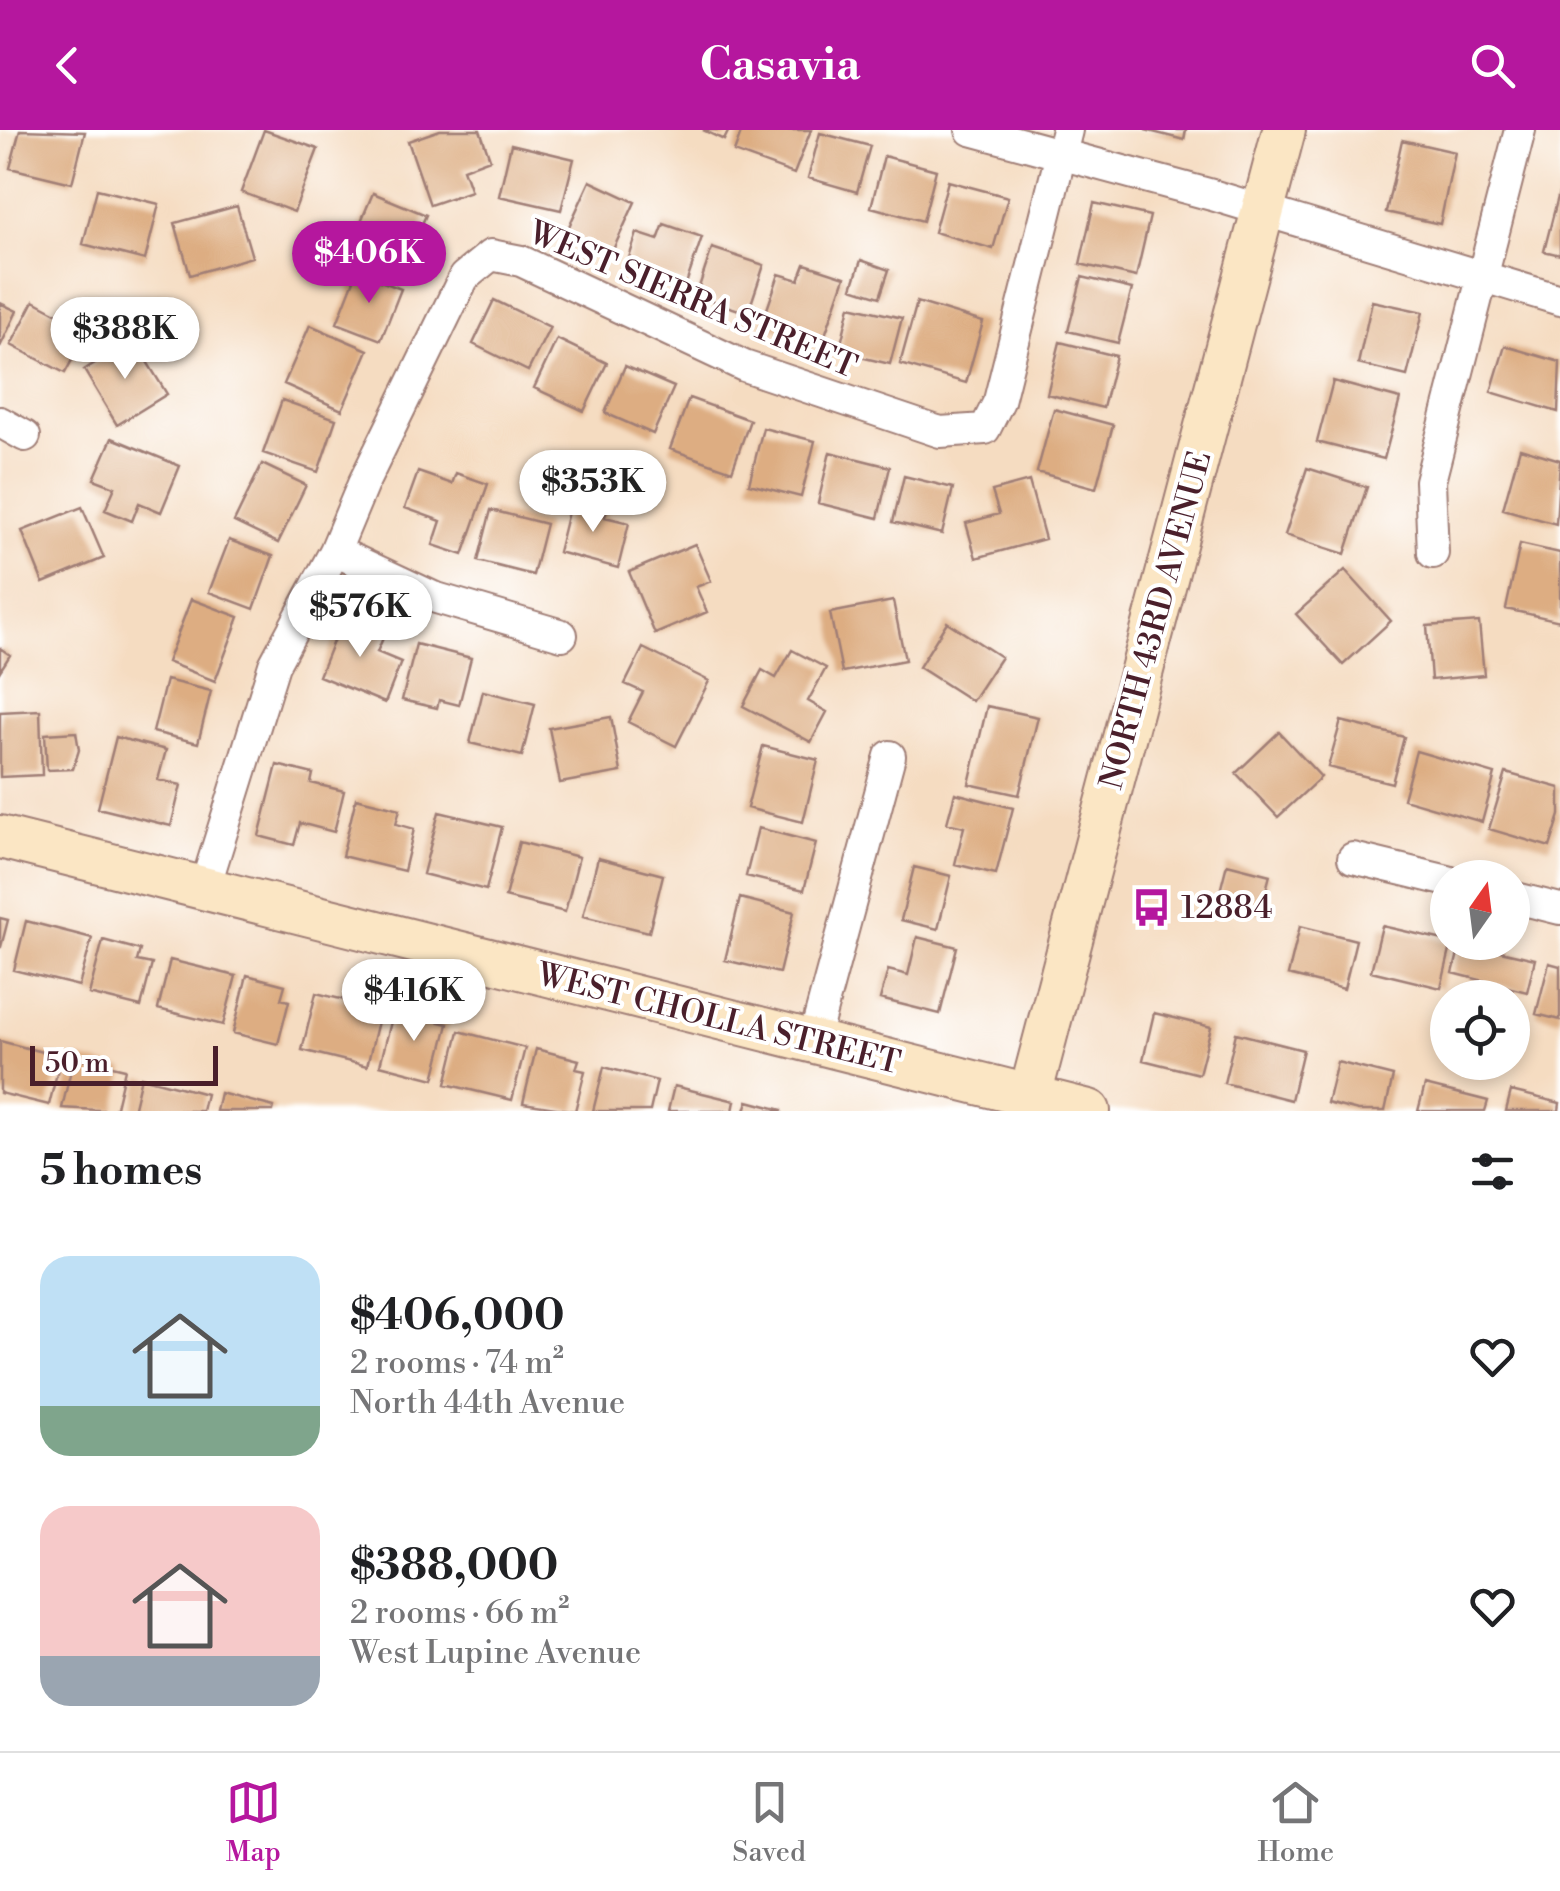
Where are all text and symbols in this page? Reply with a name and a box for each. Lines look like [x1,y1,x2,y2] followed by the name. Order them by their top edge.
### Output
[700,37,860,94] text: Casavia
[40,38,95,93] icon: back
[1465,38,1520,93] icon: search
[522,212,863,387] street label: WEST SIERRA STREET
[299,221,439,306] pin: $406K
[314,233,424,273] text: $406K
[55,297,195,382] pin: $388K
[73,309,178,349] text: $388K
[1092,447,1220,794] street label: NORTH 43RD AVENUE
[523,450,663,535] pin: $353K
[541,462,645,502] text: $353K
[290,575,430,660] pin: $576K
[309,587,411,627] text: $576K
[1430,860,1530,960] north arrow
[1430,860,1530,1080] map controls
[1130,886,1172,928] bus stop icon: 12884
[1181,888,1272,928] place label: 12884
[532,954,904,1083] street label: WEST CHOLLA STREET
[344,959,484,1044] pin: $416K
[364,971,464,1011] text: $416K
[1430,980,1530,1080] button: locate
[30,1041,218,1086] scale bar
[45,1046,109,1081] text: 50 m
[1465,1144,1520,1199] icon: filters
[40,1145,202,1198] text: 5 homes
[350,1290,565,1343] text: $406,000
[120,1296,240,1416] icon: home
[1465,1329,1520,1384] icon: heart
[350,1343,564,1383] text: 2 rooms · 74 m²
[350,1383,625,1423] text: North 44th Avenue
[350,1540,558,1593] text: $388,000
[120,1546,240,1666] icon: home
[1465,1579,1520,1634] icon: heart
[350,1593,569,1633] text: 2 rooms · 66 m²
[350,1633,641,1673] text: West Lupine Avenue
[226,1775,281,1870] tab: Map
[732,1775,806,1870] tab: Saved
[1257,1775,1334,1870] tab: Home

